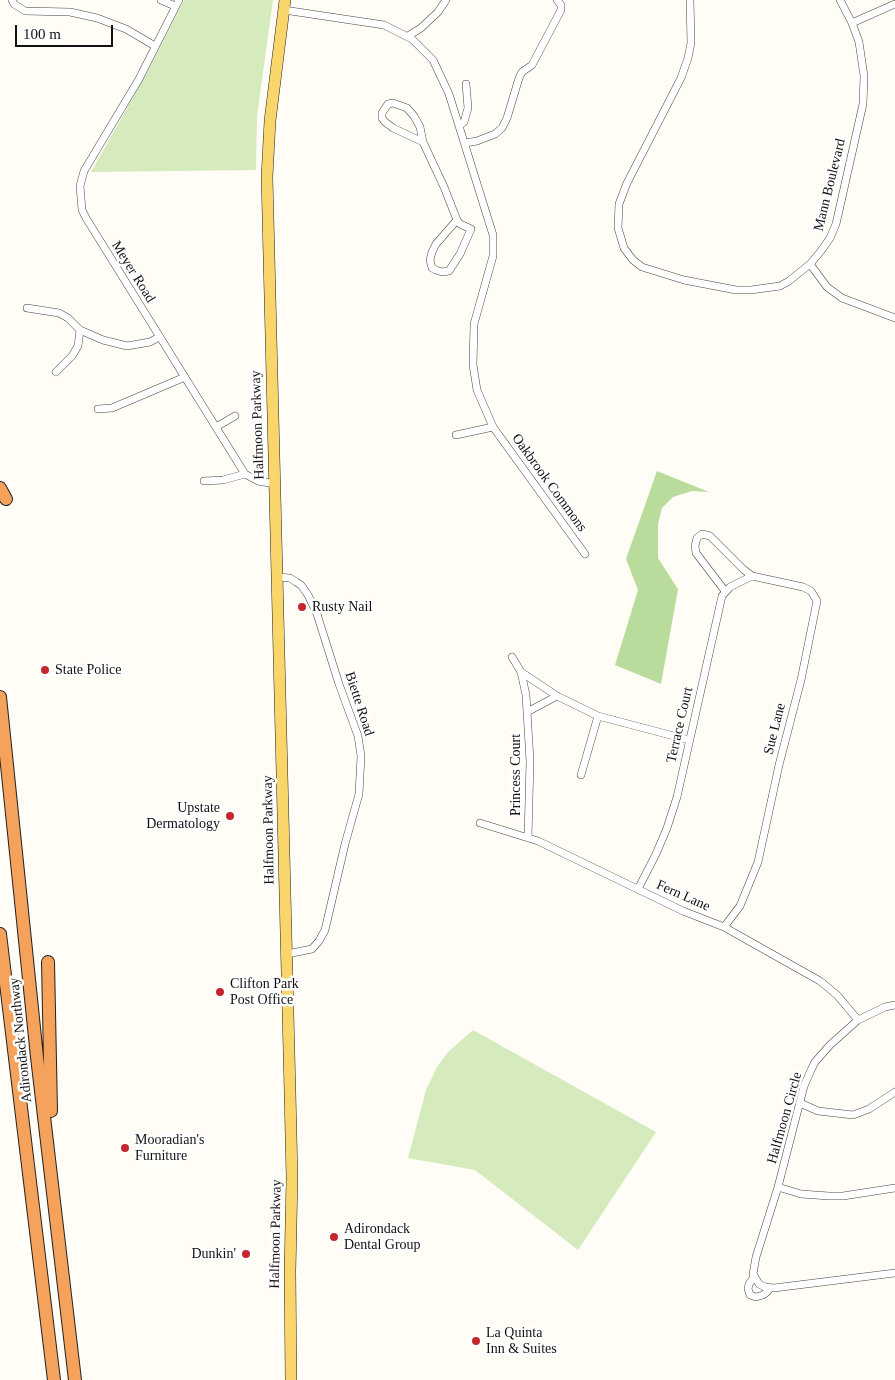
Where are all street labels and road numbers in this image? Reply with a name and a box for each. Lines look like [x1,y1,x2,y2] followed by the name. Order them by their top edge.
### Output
[810,137,850,233] street label: Mann Boulevard
[107,238,159,306] street label: Meyer Road
[248,370,268,480] street label: Halfmoon Parkway
[508,431,590,535] street label: Oakbrook Commons
[341,670,377,738] street label: Biette Road
[663,686,697,764] street label: Terrace Court
[761,702,789,756] street label: Sue Lane
[508,734,524,816] street label: Princess Court
[260,775,278,885] street label: Halfmoon Parkway
[653,877,713,915] street label: Fern Lane
[6,977,36,1103] street label: Adirondack Northway
[764,1070,806,1166] street label: Halfmoon Circle
[267,1179,285,1289] street label: Halfmoon Parkway

